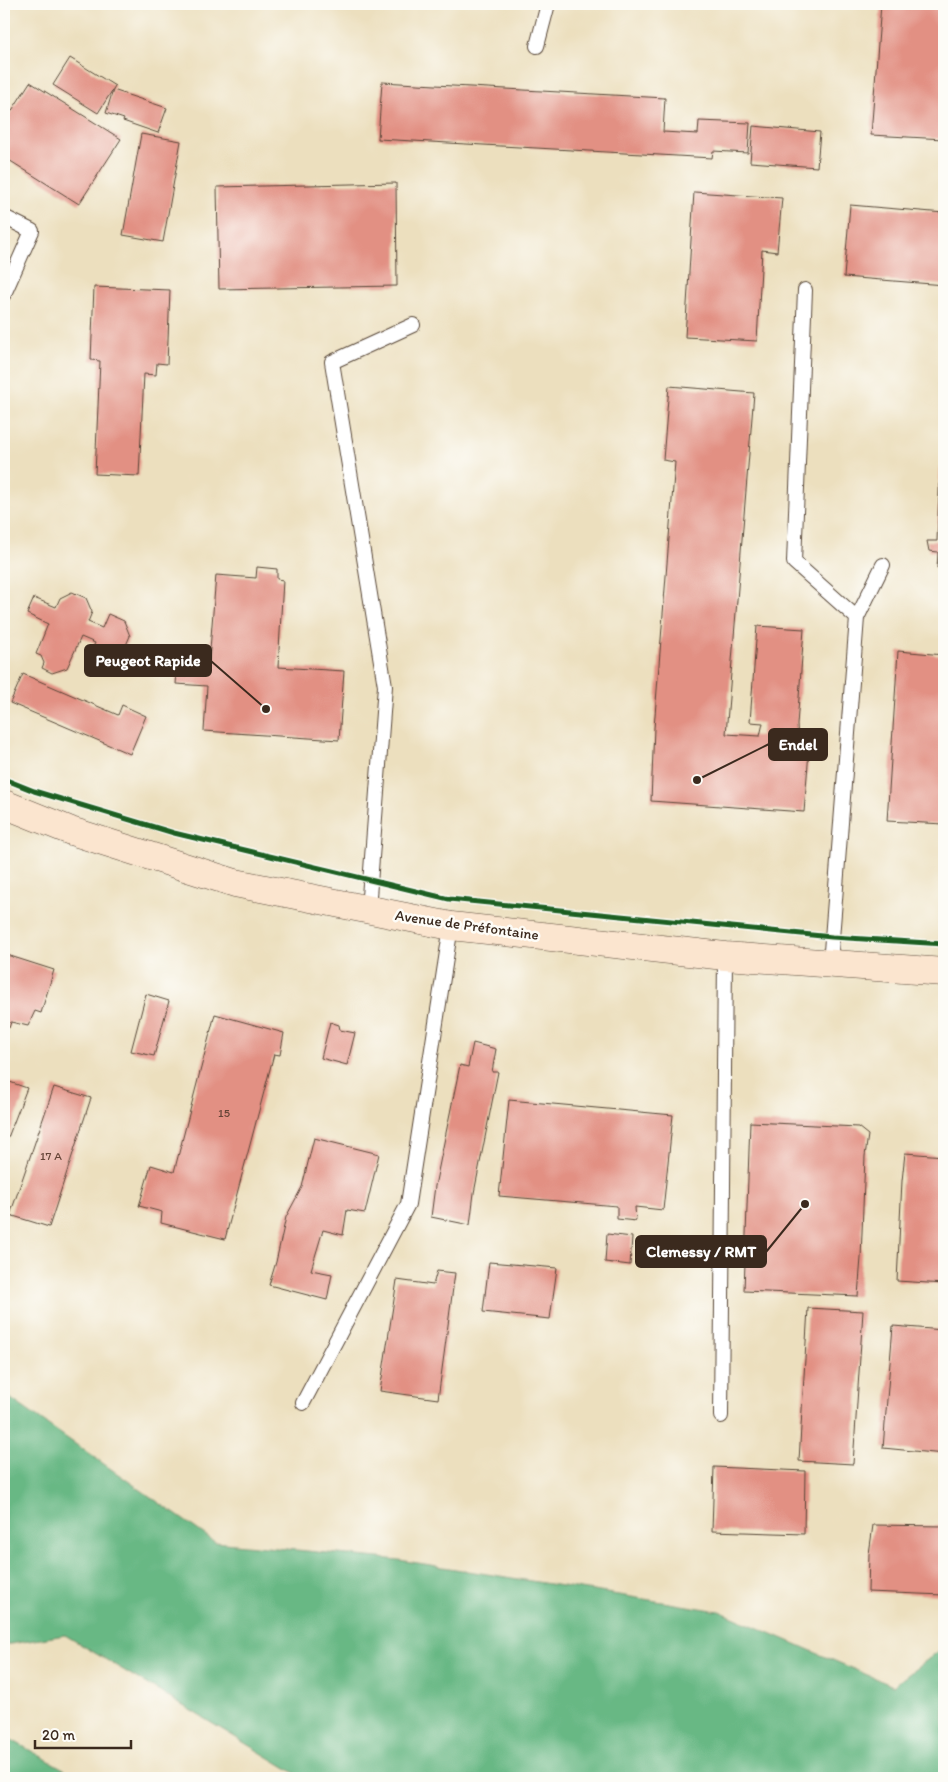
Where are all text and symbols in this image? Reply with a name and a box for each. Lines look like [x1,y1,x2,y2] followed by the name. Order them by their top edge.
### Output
[85,645,211,676] callout: Peugeot Rapide
[95,651,201,671] text: Peugeot Rapide
[769,729,827,760] callout: Endel
[779,735,818,754] text: Endel
[394,906,540,944] street label: Avenue de Préfontaine
[218,1106,230,1120] house number: 15
[40,1149,62,1163] house number: 17 A
[636,1236,766,1267] callout: Clemessy / RMT
[646,1242,757,1262] text: Clemessy / RMT
[35,1717,131,1749] scale bar
[42,1726,76,1744] text: 20 m

